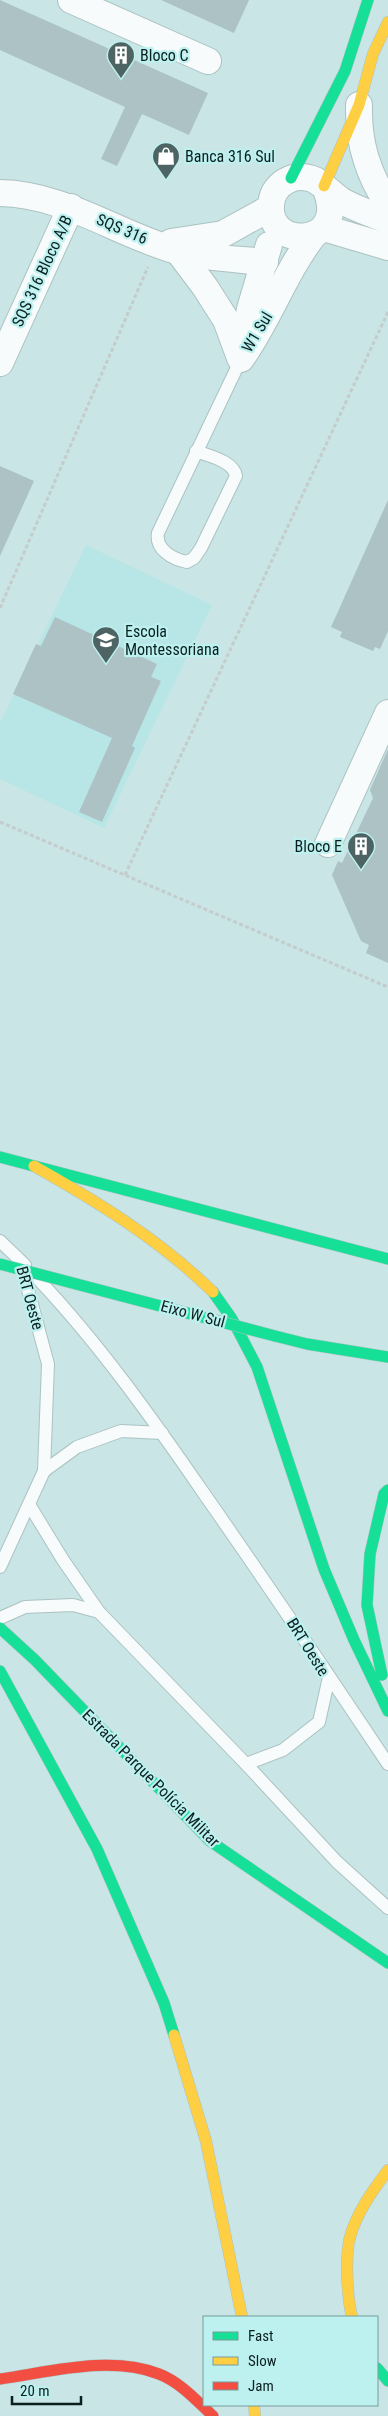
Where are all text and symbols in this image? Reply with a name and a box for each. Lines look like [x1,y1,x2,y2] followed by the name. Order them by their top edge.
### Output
[106,40,136,79] building icon: Bloco C
[140,46,189,65] place label: Bloco C
[151,141,181,180] shop icon: Banca 316 Sul
[185,147,275,166] place label: Banca 316 Sul
[94,210,150,248] street label: SQS 316
[8,212,76,330] street label: SQS 316 Bloco A/B
[238,308,276,356] street label: W1 Sul
[125,622,219,659] place label: Escola Montessoriana
[91,625,121,664] school or university icon: Escola Montessoriana
[346,831,376,870] building icon: Bloco E
[295,837,342,856] place label: Bloco E
[12,1264,48,1332] street label: BRT Oeste
[159,1296,227,1332] street label: Eixo W Sul
[283,1614,333,1680] street label: BRT Oeste
[78,1705,224,1851] street label: Estrada Parque Polícia Militar
[203,2316,378,2406] legend
[248,2327,273,2345] text: Fast
[248,2352,277,2370] text: Slow
[12,2374,81,2406] scale bar
[248,2377,274,2395] text: Jam
[20,2382,50,2400] text: 20 m

